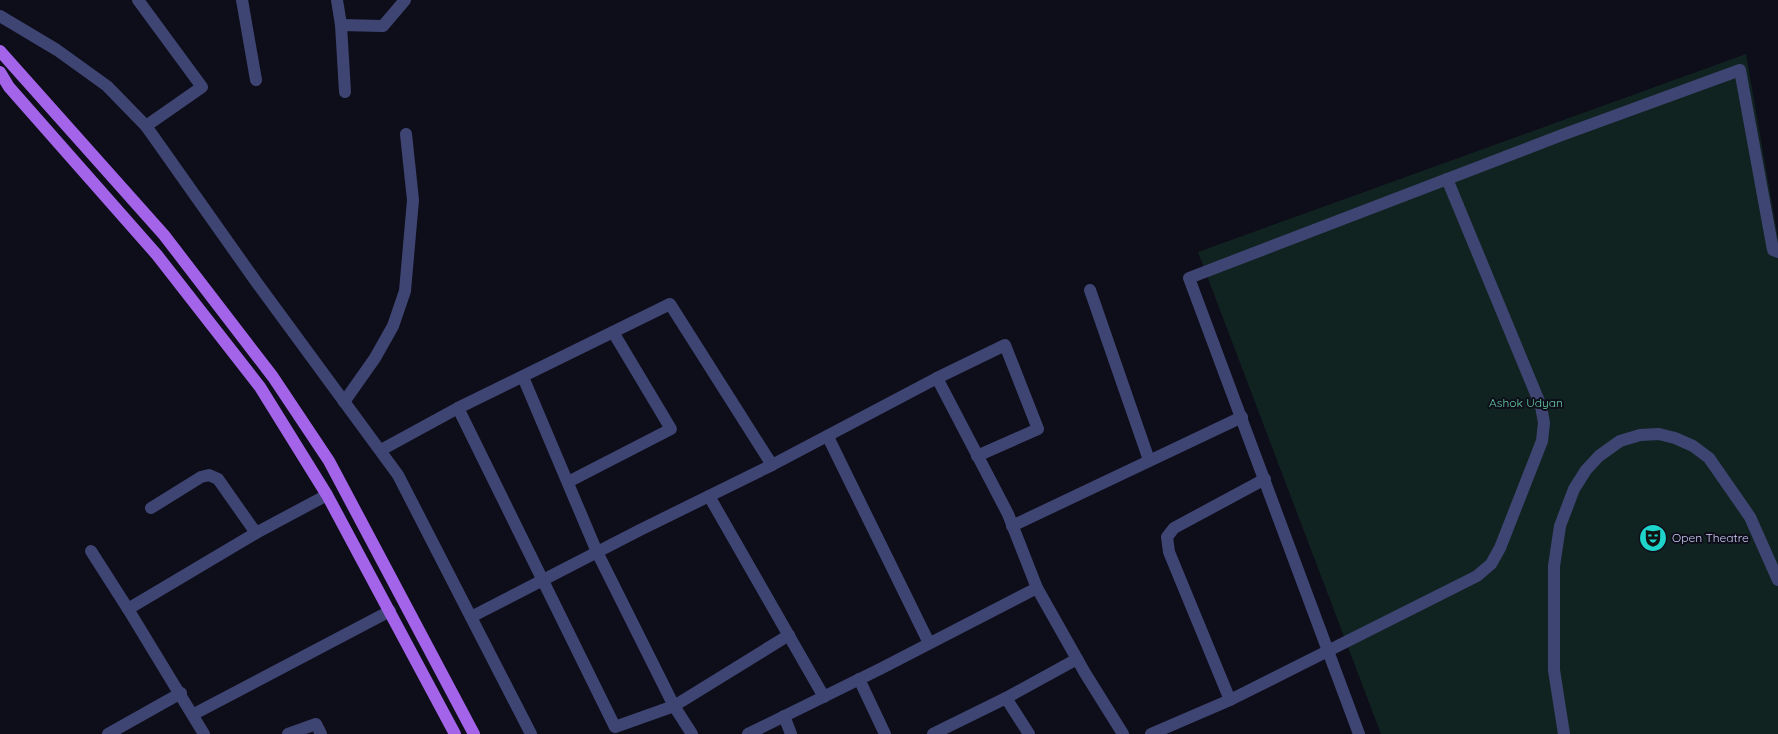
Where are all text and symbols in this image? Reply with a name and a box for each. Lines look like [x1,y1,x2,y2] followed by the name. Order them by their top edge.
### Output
[1489,395,1563,410] park label: Ashok Udyan
[1638,523,1668,553] theatre icon: Open Theatre
[1672,530,1749,545] place label: Open Theatre

